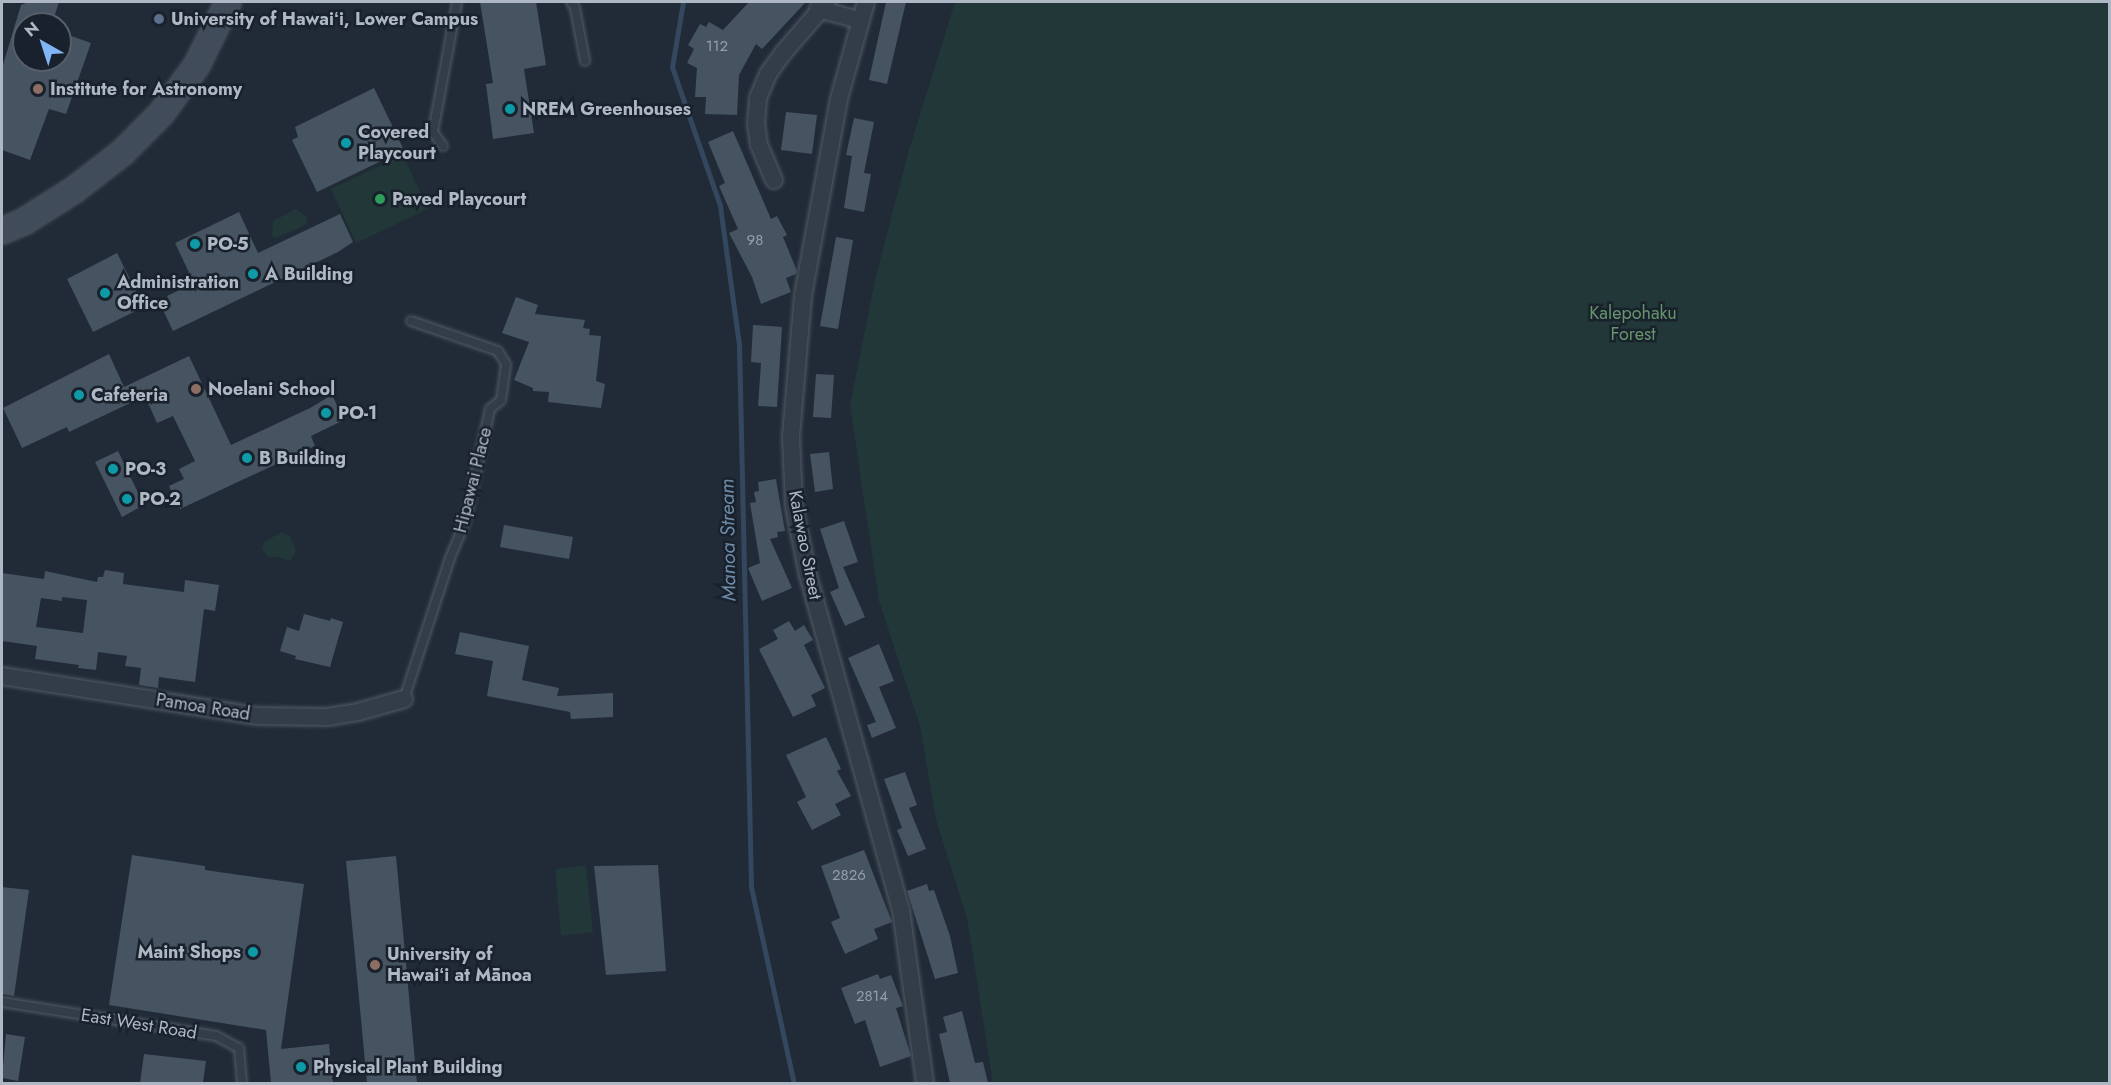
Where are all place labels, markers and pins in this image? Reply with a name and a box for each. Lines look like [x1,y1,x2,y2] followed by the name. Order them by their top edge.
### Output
[171,8,478,30] place label: University of Hawaiʻi, Lower Campus
[152,12,166,26] marker: University of Hawaiʻi, Lower Campus
[50,78,242,100] place label: Institute for Astronomy
[31,82,45,96] marker: Institute for Astronomy
[522,98,691,120] place label: NREM Greenhouses
[503,102,517,116] marker: NREM Greenhouses
[358,122,436,164] place label: Covered Playcourt
[339,136,353,150] marker: Covered Playcourt
[392,188,526,210] place label: Paved Playcourt
[373,192,387,206] marker: Paved Playcourt
[207,233,249,255] place label: PO-5
[188,237,202,251] marker: PO-5
[265,263,353,285] place label: A Building
[246,267,260,281] marker: A Building
[117,272,239,314] place label: Administration Office
[98,286,112,300] marker: Administration Office
[208,378,335,400] place label: Noelani School
[189,382,203,396] marker: Noelani School
[91,384,168,406] place label: Cafeteria
[72,388,86,402] marker: Cafeteria
[338,402,377,424] place label: PO-1
[319,406,333,420] marker: PO-1
[259,447,346,469] place label: B Building
[240,451,254,465] marker: B Building
[125,458,166,480] place label: PO-3
[106,462,120,476] marker: PO-3
[139,488,181,510] place label: PO-2
[120,492,134,506] marker: PO-2
[137,941,241,963] place label: Maint Shops
[387,944,532,986] place label: University of Hawaiʻi at Mānoa
[246,945,260,959] marker: Maint Shops
[368,958,382,972] marker: University of Hawaiʻi at Mānoa
[313,1056,503,1078] place label: Physical Plant Building
[294,1060,308,1074] marker: Physical Plant Building

